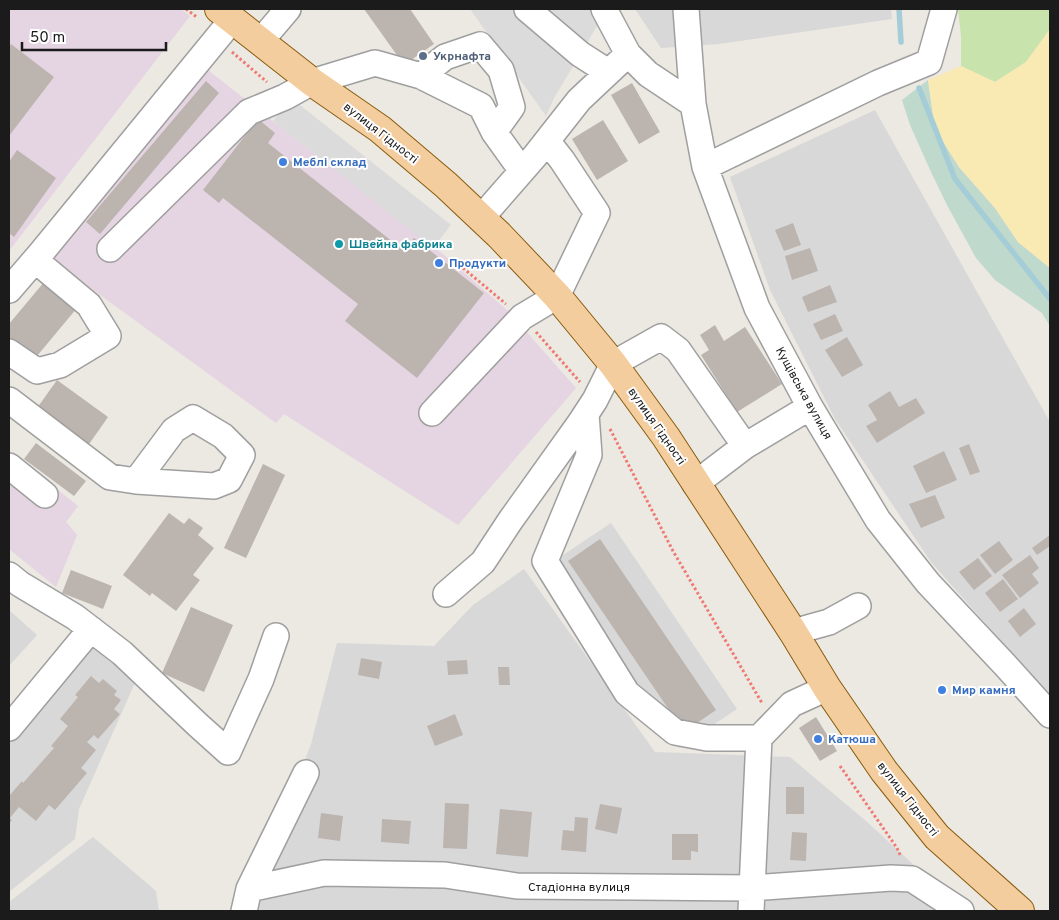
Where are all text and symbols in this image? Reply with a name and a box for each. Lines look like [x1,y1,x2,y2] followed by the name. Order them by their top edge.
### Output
[22,20,166,52] scale bar
[30,29,65,48] text: 50 m
[433,49,491,65] place label: Укрнафта
[417,50,429,62] marker: Укрнафта
[340,100,421,168] street label: вулиця Гідності
[293,155,366,171] place label: Меблі склад
[277,156,289,168] marker: Меблі склад
[349,237,453,253] place label: Швейна фабрика
[333,238,345,250] marker: Швейна фабрика
[449,256,506,272] place label: Продукти
[433,257,445,269] marker: Продукти
[771,344,835,443] street label: Кущівська вулиця
[624,385,689,468] street label: вулиця Гідності
[952,683,1016,699] place label: Мир камня
[936,684,948,696] marker: Мир камня
[828,732,876,748] place label: Катюша
[812,733,824,745] marker: Катюша
[873,759,941,840] street label: вулиця Гідності
[528,880,630,896] street label: Стадіонна вулиця

